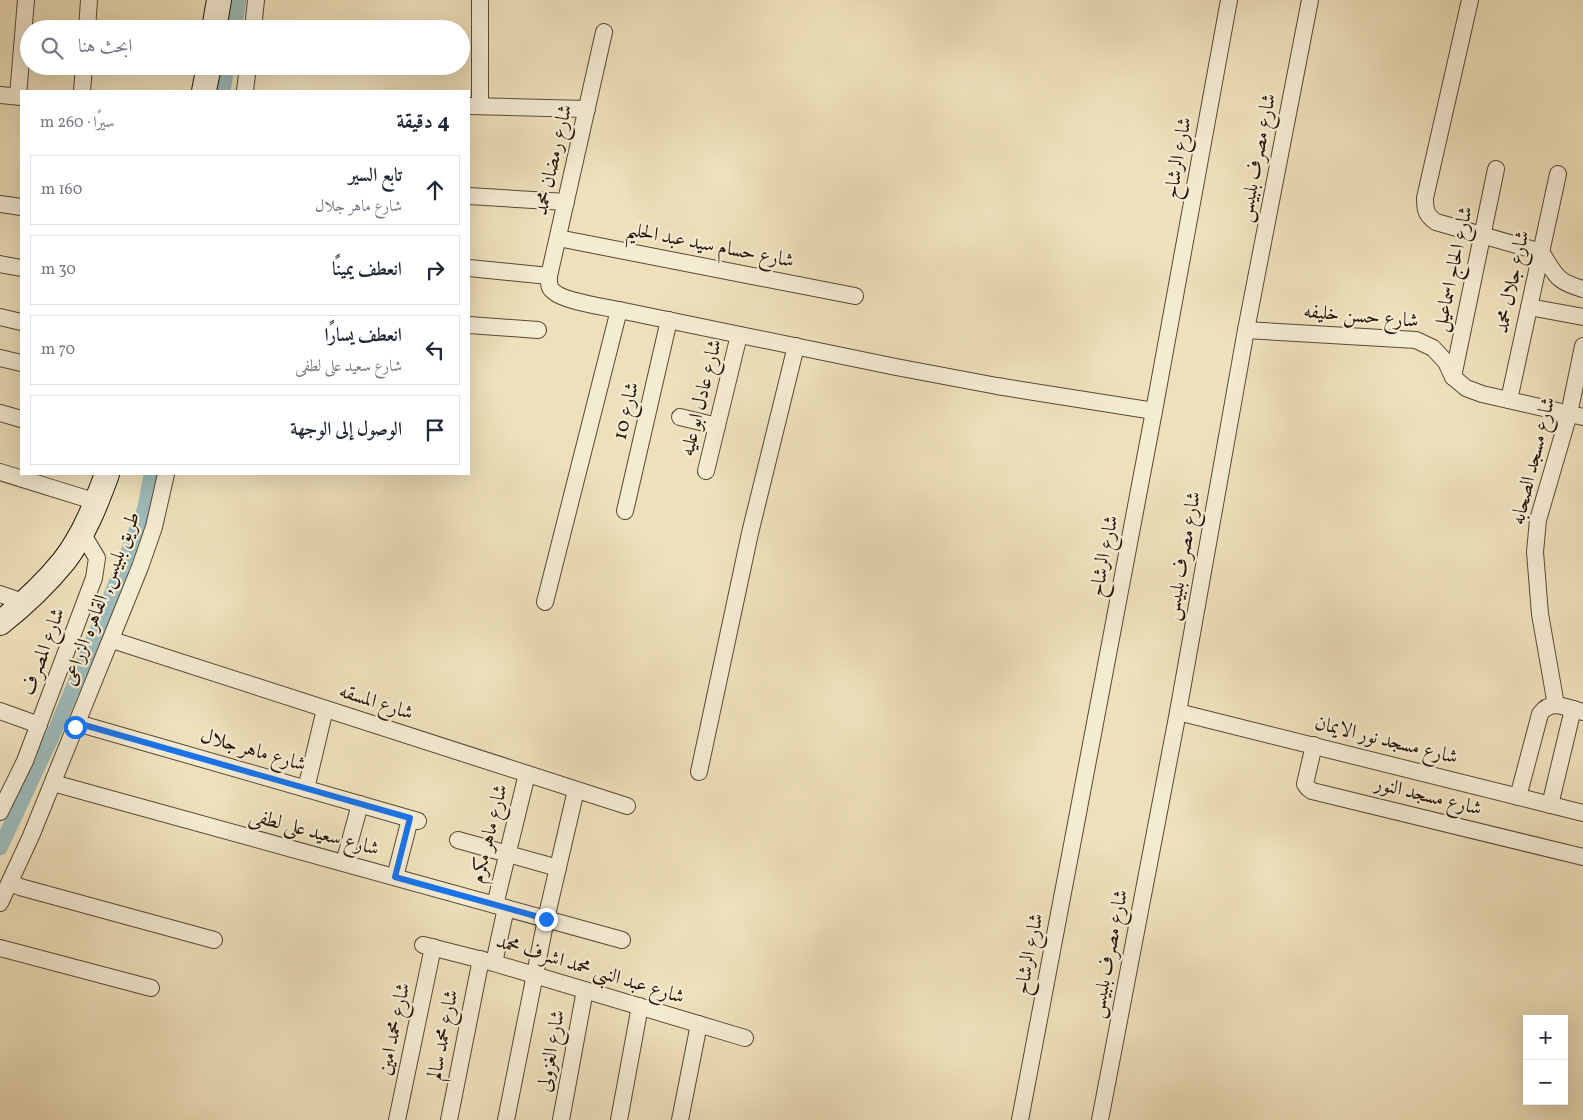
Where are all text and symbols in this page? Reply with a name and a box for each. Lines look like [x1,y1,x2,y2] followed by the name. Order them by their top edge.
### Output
[20,20,470,75] search box
[38,34,66,62] icon: search
[78,34,132,60] text: ابحث هنا
[1232,91,1286,225] street label: شارع مصرف بلبيس
[528,102,582,219] street label: شارع رمضان محمد
[396,108,450,137] text: 4 دقيقة
[40,112,115,134] text: سيرًا · 260 m
[1158,115,1202,201] street label: شارع الرشاح
[349,163,402,189] text: تابع السير
[421,176,449,204] icon: ahead
[41,179,82,201] text: 160 m
[315,196,402,218] text: شارع ماهر جلال
[1427,204,1483,335] street label: شارع الحاج اسماعيل
[623,216,796,280] street label: شارع حسام سيد عبد الحليم
[1488,228,1540,337] street label: شارع جلال محمد
[421,256,449,284] icon: right
[332,257,402,283] text: انعطف يمينًا
[41,259,76,281] text: 30 m
[1302,298,1420,338] street label: شارع حسن خليفه
[324,323,402,349] text: انعطف يسارًا
[421,336,449,364] icon: left
[674,337,732,460] street label: شارع عادل ابو عليه
[41,339,75,361] text: 70 m
[295,356,402,378] text: شارع سعيد على لطفى
[607,379,649,443] street label: شارع 10
[1505,394,1565,528] street label: شارع مسجد الصحابه
[421,416,449,444] icon: arrive
[290,417,402,443] text: الوصول إلى الوجهة
[1159,489,1211,623] street label: شارع مصرف بلبيس
[56,508,148,690] street label: طريق بلبيس, القاهره الزراعى
[1083,513,1129,599] street label: شارع الرشاح
[15,604,75,700] street label: شارع المصرف
[335,678,417,730] street label: شارع المسقه
[1311,710,1461,774] street label: شارع مسجد نور الايمان
[64,716,87,739] route start
[196,723,309,781] street label: شارع ماهر جلال
[1369,770,1485,826] street label: شارع مسجد النور
[464,782,518,887] street label: شارع ماهر مكرم
[245,802,382,866] street label: شارع سعيد على لطفى
[1084,887,1138,1021] street label: شارع مصرف بلبيس
[535,908,558,931] route end
[1008,911,1054,997] street label: شارع الرشاح
[492,928,688,1014] street label: شارع عبد النبى محمد اشرف محمد
[372,980,420,1078] street label: شارع محمد امين
[422,987,468,1083] street label: شارع محمد سالم
[531,1008,575,1095] street label: شارع الغزولى
[1523,1015,1568,1105] map controls
[1523,1015,1568,1060] button: +
[1523,1060,1568,1105] button: −

